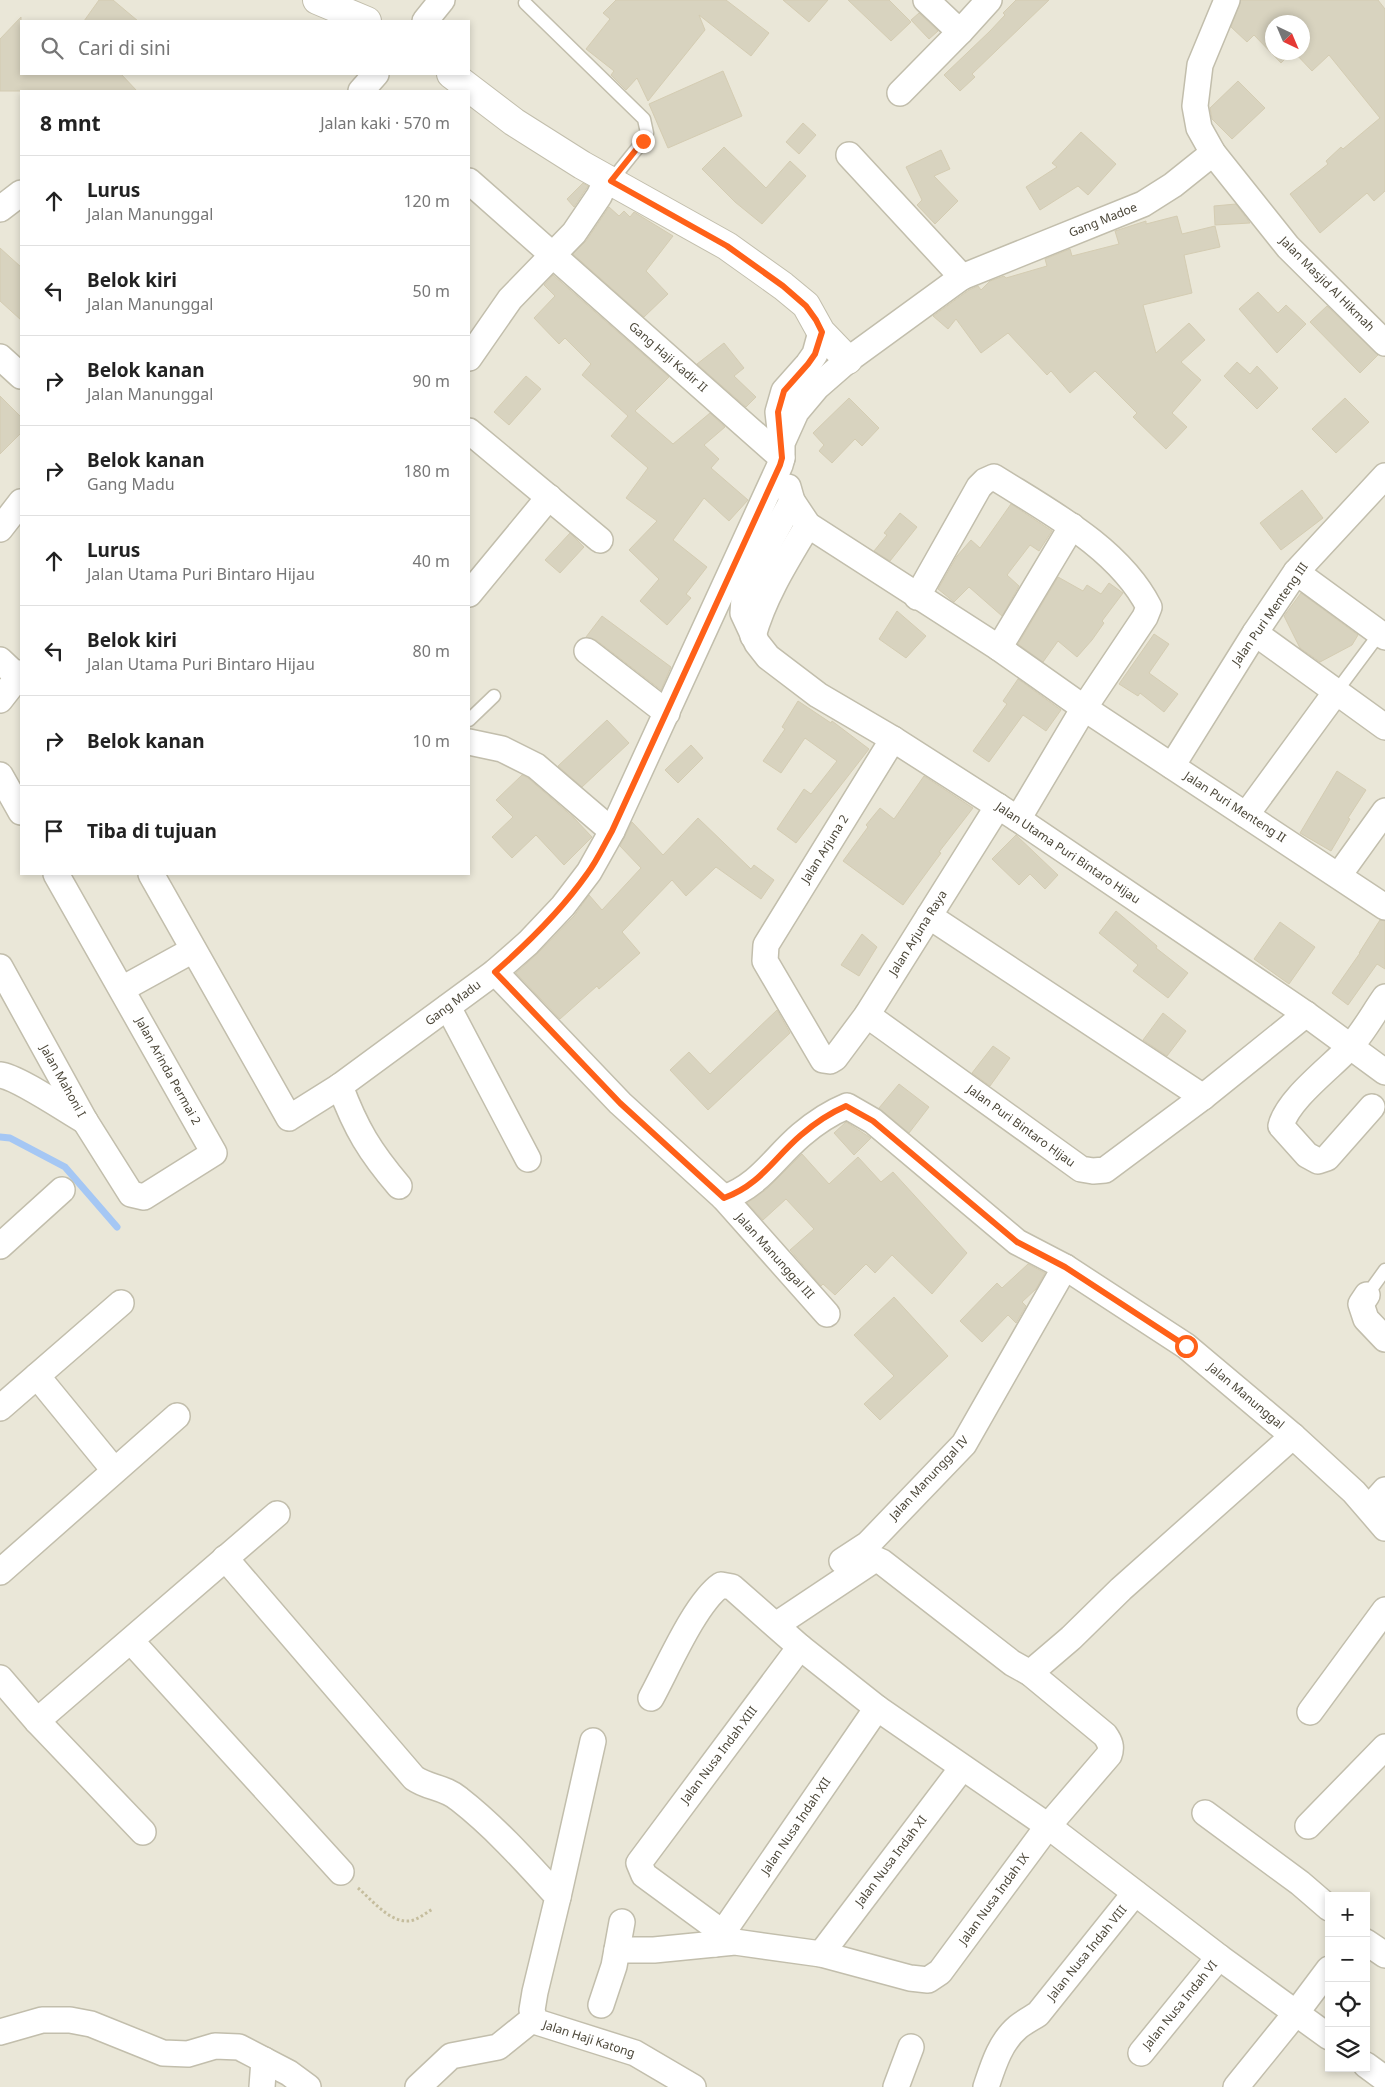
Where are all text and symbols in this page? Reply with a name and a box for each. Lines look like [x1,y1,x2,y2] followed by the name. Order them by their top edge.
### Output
[1265,15,1310,60] north arrow
[20,20,470,75] search box
[38,34,66,62] icon: search
[78,35,171,61] text: Cari di sini
[40,109,101,137] text: 8 mnt
[320,112,450,134] text: Jalan kaki · 570 m
[632,130,655,153] route end
[87,177,140,203] text: Lurus
[40,187,68,215] icon: ahead
[403,190,450,212] text: 120 m
[1066,198,1140,241] street label: Gang Madoe
[87,203,213,225] text: Jalan Manunggal
[1275,232,1379,335] street label: Jalan Masjid Al Hikmah
[87,267,177,293] text: Belok kiri
[40,277,68,305] icon: left
[413,280,450,302] text: 50 m
[87,293,213,315] text: Jalan Manunggal
[625,318,711,396] street label: Gang Haji Kadir II
[87,357,204,383] text: Belok kanan
[40,367,68,395] icon: right
[413,370,450,392] text: 90 m
[87,383,213,405] text: Jalan Manunggal
[87,447,204,473] text: Belok kanan
[40,457,68,485] icon: right
[403,460,450,482] text: 180 m
[87,473,175,495] text: Gang Madu
[87,537,140,563] text: Lurus
[40,547,68,575] icon: ahead
[413,550,450,572] text: 40 m
[1227,559,1312,670] street label: Jalan Puri Menteng III
[87,563,315,585] text: Jalan Utama Puri Bintaro Hijau
[87,627,177,653] text: Belok kiri
[40,637,68,665] icon: left
[413,640,450,662] text: 80 m
[87,653,315,675] text: Jalan Utama Puri Bintaro Hijau
[40,727,68,755] icon: right
[87,728,204,754] text: Belok kanan
[413,730,450,752] text: 10 m
[1180,767,1290,846] street label: Jalan Puri Menteng II
[992,797,1144,907] street label: Jalan Utama Puri Bintaro Hijau
[796,811,852,887] street label: Jalan Arjuna 2
[40,817,68,845] icon: arrive
[87,818,217,844] text: Tiba di tujuan
[884,887,951,980] street label: Jalan Arjuna Raya
[421,976,484,1029] street label: Gang Madu
[131,1013,205,1128] street label: Jalan Arinda Permai 2
[36,1041,90,1120] street label: Jalan Mahoni I
[963,1080,1079,1171] street label: Jalan Puri Bintaro Hijau
[732,1208,819,1302] street label: Jalan Manunggal III
[1175,1335,1198,1358] route start
[1204,1358,1288,1433] street label: Jalan Manunggal
[884,1431,973,1524] street label: Jalan Manunggal IV
[676,1703,761,1808] street label: Jalan Nusa Indah XIII
[756,1774,834,1878] street label: Jalan Nusa Indah XII
[850,1812,930,1910] street label: Jalan Nusa Indah XI
[954,1849,1033,1949] street label: Jalan Nusa Indah IX
[1325,1892,1370,2072] map controls
[1325,1892,1370,1937] button: +
[1042,1901,1130,2005] street label: Jalan Nusa Indah VIII
[1325,1937,1370,1982] button: −
[1138,1957,1221,2054] street label: Jalan Nusa Indah VI
[1325,1982,1370,2027] button: locate
[540,2015,637,2061] street label: Jalan Haji Katong
[1325,2027,1370,2072] button: layers

